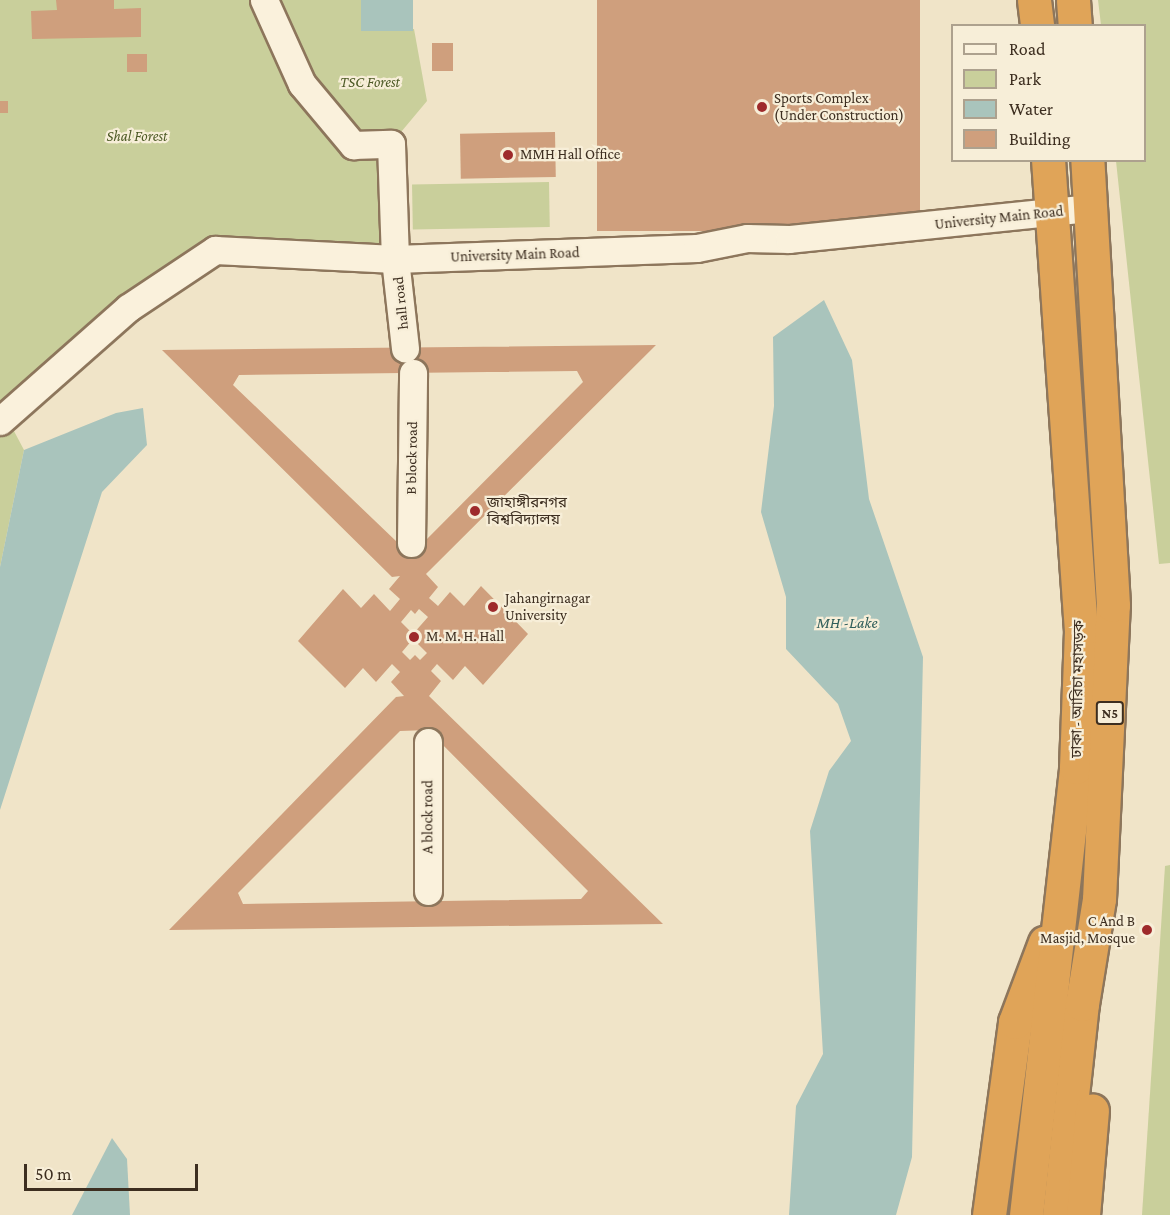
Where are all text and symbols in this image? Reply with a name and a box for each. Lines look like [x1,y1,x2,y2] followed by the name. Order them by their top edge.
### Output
[951,24,1146,162] legend
[1009,39,1046,59] text: Road
[1009,69,1041,89] text: Park
[340,74,400,92] park label: TSC Forest
[774,89,904,124] place label: Sports Complex (Under Construction)
[1009,99,1053,119] text: Water
[755,100,769,114] marker: Sports Complex (Under Construction)
[107,128,167,146] park label: Shal Forest
[1009,129,1070,149] text: Building
[520,146,620,164] place label: MMH Hall Office
[501,148,515,162] marker: MMH Hall Office
[934,202,1064,234] street label: University Main Road
[450,244,580,266] street label: University Main Road
[389,276,413,330] street label: hall road
[402,421,422,495] street label: B block road
[487,493,567,528] place label: জাহাঙ্গীরনগর বিশ্ববিদ্যালয়
[468,504,482,518] marker: জাহাঙ্গীরনগর বিশ্ববিদ্যালয়
[505,589,590,624] place label: Jahangirnagar University
[486,600,500,614] marker: Jahangirnagar University
[816,613,878,633] water label: MH -Lake
[1068,620,1088,758] street label: ঢাকা - আরিচা মহাসড়ক
[426,628,504,646] place label: M. M. H. Hall
[407,630,421,644] marker: M. M. H. Hall
[1095,702,1125,724] road number: N5
[419,780,437,854] street label: A block road
[1040,912,1135,947] place label: C And B Masjid, Mosque
[1140,923,1154,937] marker: C And B Masjid, Mosque
[27,1152,201,1190] scale bar
[35,1164,72,1184] text: 50 m

